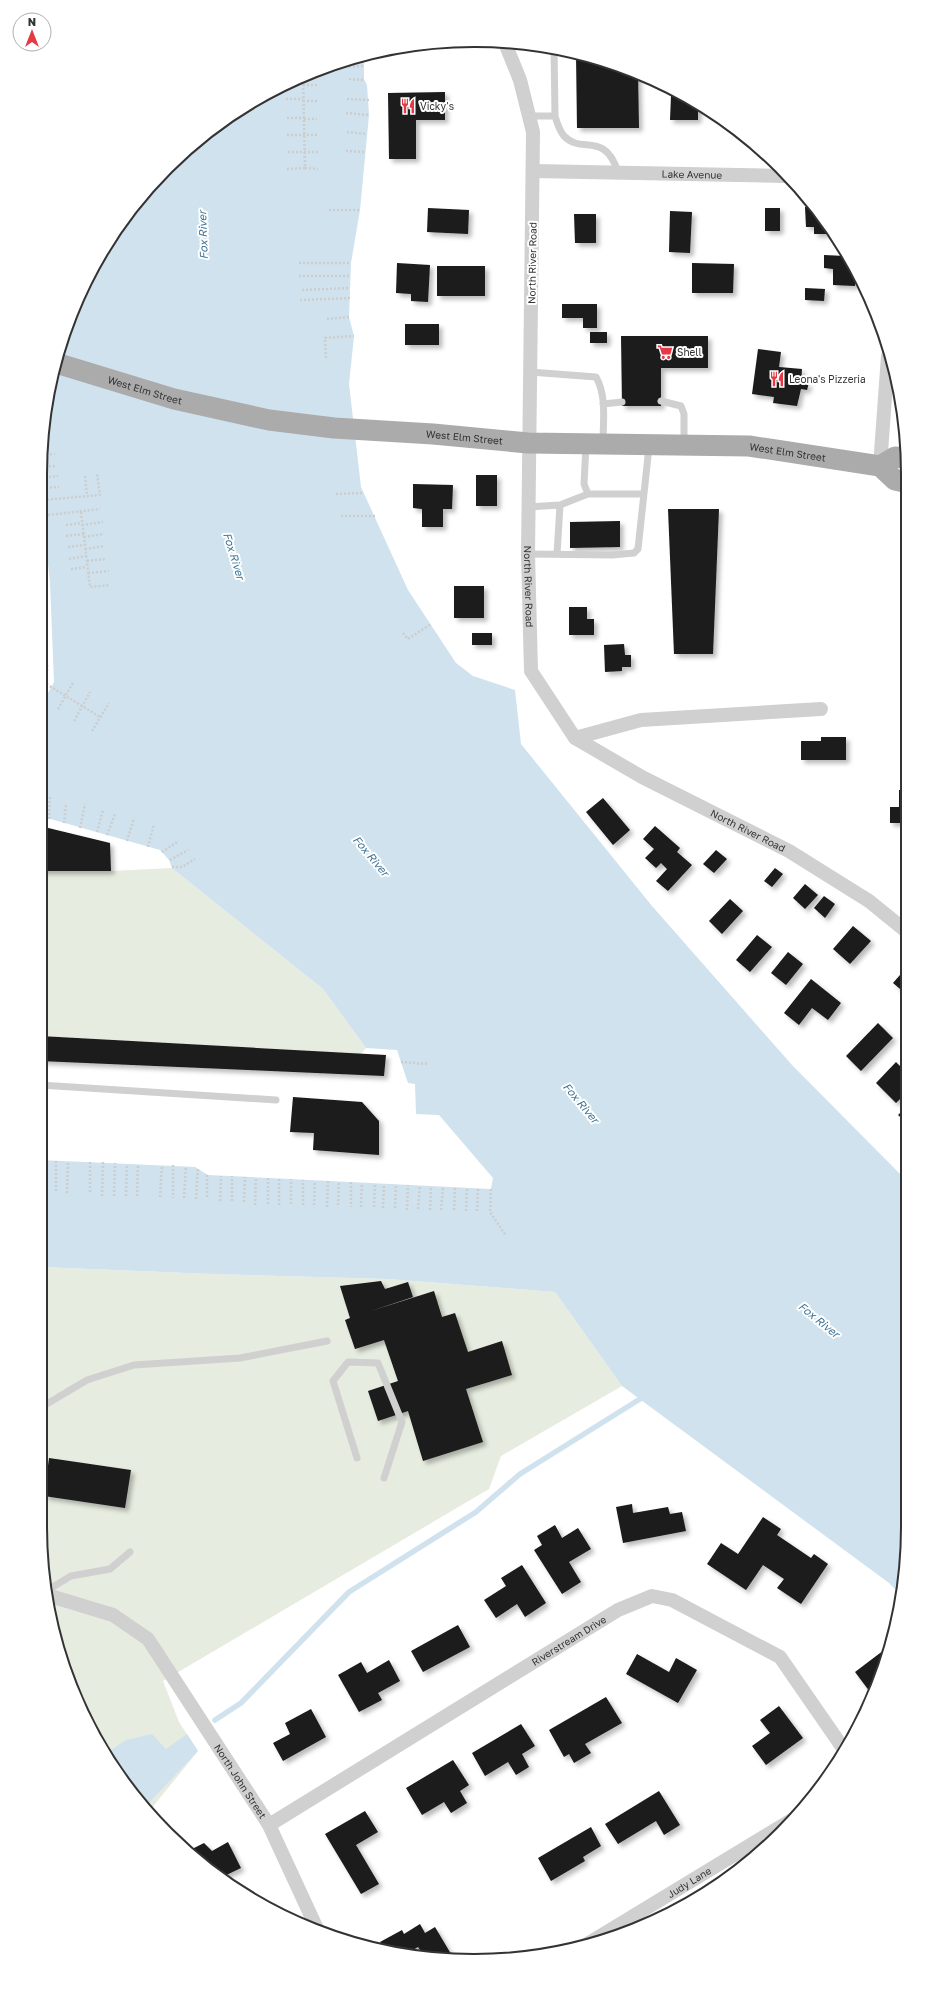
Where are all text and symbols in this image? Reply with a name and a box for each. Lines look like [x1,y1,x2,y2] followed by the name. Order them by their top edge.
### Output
[12,12,52,52] north arrow
[28,15,36,28] text: N
[399,97,417,115] restaurant icon: Vicky's
[420,100,454,112] place label: Vicky's
[662,168,723,181] street label: Lake Avenue
[195,209,210,260] water label: Fox River
[525,222,539,304] street label: North River Road
[656,343,674,361] supermarket icon: Shell
[677,346,702,358] place label: Shell
[768,370,786,388] restaurant icon: Leona's Pizzeria
[106,373,183,407] street label: West Elm Street
[789,373,866,385] place label: Leona's Pizzeria
[426,428,503,447] street label: West Elm Street
[749,440,827,464] street label: West Elm Street
[221,531,248,583] water label: Fox River
[522,545,536,628] street label: North River Road
[709,807,787,854] street label: North River Road
[351,833,393,880] water label: Fox River
[561,1080,603,1127] water label: Fox River
[796,1299,844,1341] water label: Fox River
[529,1613,608,1668] street label: Riverstream Drive
[212,1742,269,1821] street label: North John Street
[665,1864,714,1900] street label: Judy Lane

